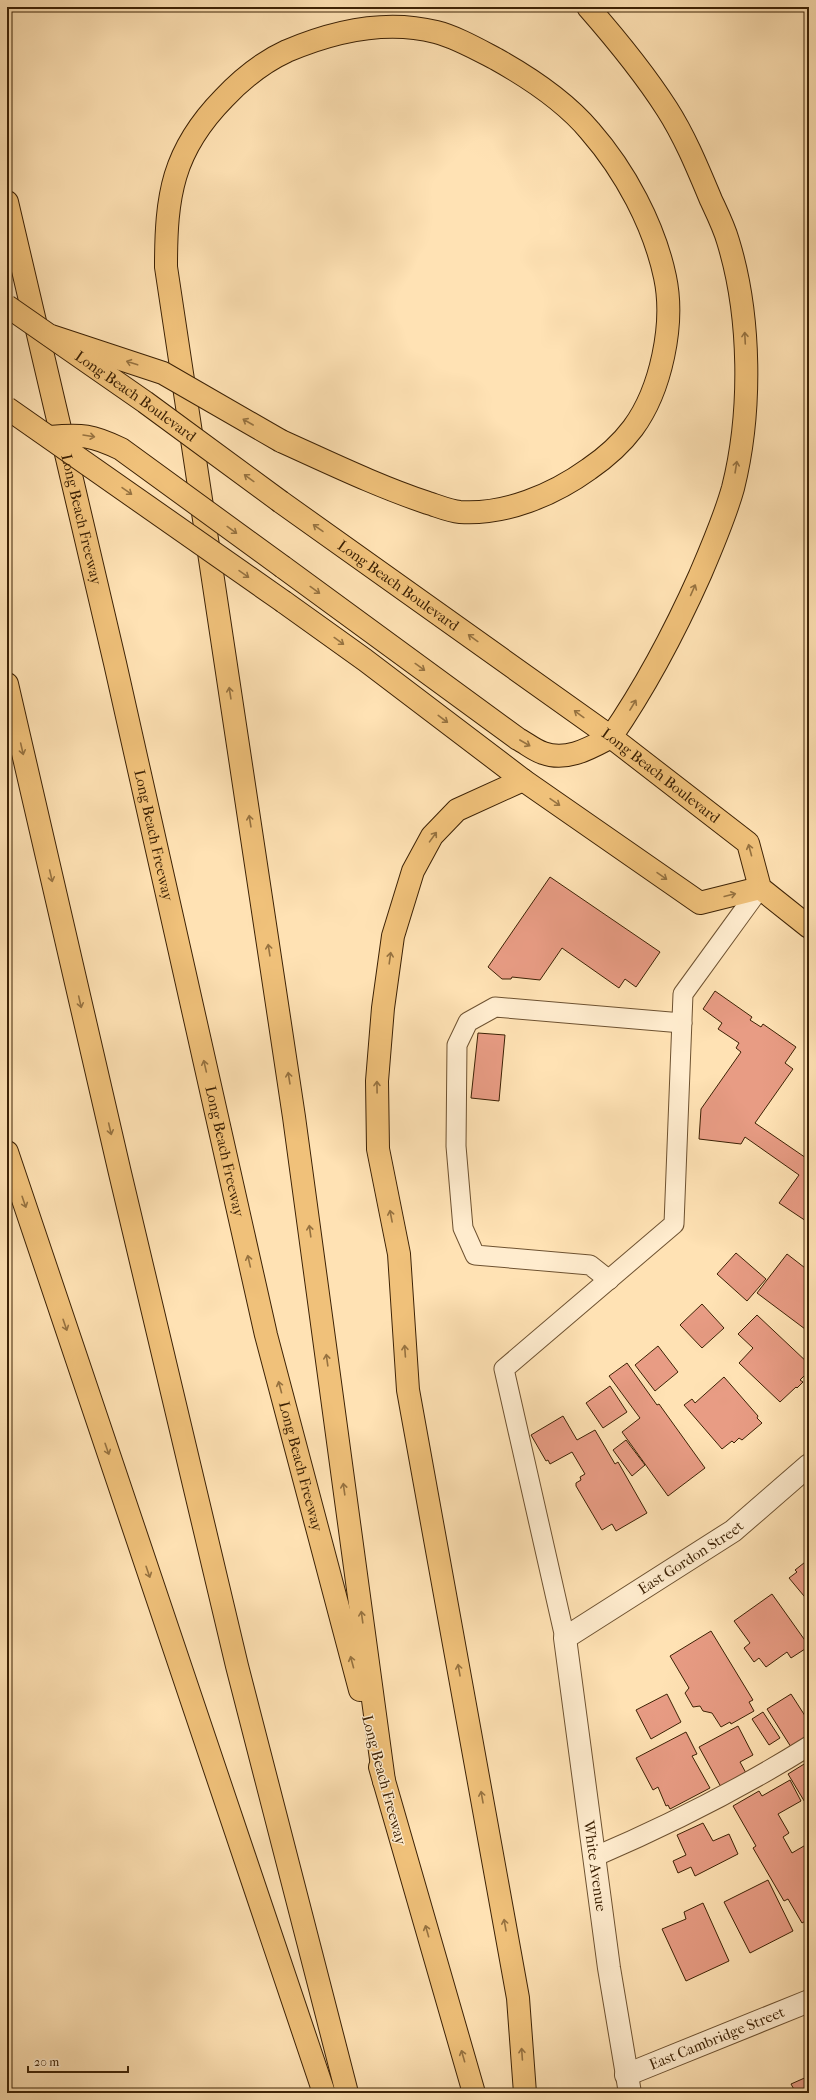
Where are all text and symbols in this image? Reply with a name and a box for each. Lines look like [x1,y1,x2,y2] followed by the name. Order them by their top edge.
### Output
[741,332,748,345] one-way arrow
[71,347,200,446] street label: Long Beach Boulevard
[126,359,139,366] one-way arrow
[242,417,254,425] one-way arrow
[82,432,95,440] one-way arrow
[57,452,106,588] street label: Long Beach Freeway
[732,461,740,474] one-way arrow
[244,474,255,483] one-way arrow
[121,487,132,495] one-way arrow
[313,524,324,532] one-way arrow
[226,526,237,534] one-way arrow
[334,536,463,635] street label: Long Beach Boulevard
[239,570,250,578] one-way arrow
[690,584,697,596] one-way arrow
[309,586,320,594] one-way arrow
[468,634,479,643] one-way arrow
[333,637,344,645] one-way arrow
[414,663,425,671] one-way arrow
[226,686,234,699] one-way arrow
[629,699,637,711] one-way arrow
[574,710,585,718] one-way arrow
[437,715,448,724] one-way arrow
[598,724,724,827] street label: Long Beach Boulevard
[519,740,531,747] one-way arrow
[19,742,26,755] one-way arrow
[130,768,177,903] street label: Long Beach Freeway
[549,798,560,806] one-way arrow
[245,815,253,828] one-way arrow
[429,831,437,842] one-way arrow
[746,844,753,857] one-way arrow
[48,869,56,882] one-way arrow
[656,872,667,880] one-way arrow
[723,891,736,899] one-way arrow
[265,944,273,957] one-way arrow
[386,952,394,965] one-way arrow
[77,996,85,1009] one-way arrow
[201,1060,209,1073] one-way arrow
[284,1072,292,1085] one-way arrow
[373,1081,381,1094] one-way arrow
[201,1084,248,1220] street label: Long Beach Freeway
[106,1122,114,1135] one-way arrow
[21,1195,28,1208] one-way arrow
[387,1210,395,1223] one-way arrow
[306,1225,314,1238] one-way arrow
[245,1255,253,1268] one-way arrow
[62,1319,69,1332] one-way arrow
[402,1345,409,1358] one-way arrow
[323,1354,331,1367] one-way arrow
[276,1381,283,1394] one-way arrow
[275,1399,327,1534] street label: Long Beach Freeway
[103,1442,111,1454] one-way arrow
[340,1482,348,1495] one-way arrow
[635,1517,748,1598] street label: East Gordon Street
[145,1565,152,1578] one-way arrow
[358,1611,366,1624] one-way arrow
[348,1656,356,1669] one-way arrow
[454,1663,462,1676] one-way arrow
[358,1713,410,1848] street label: Long Beach Freeway
[477,1791,485,1804] one-way arrow
[580,1818,610,1913] street label: White Avenue
[500,1919,508,1932] one-way arrow
[423,1924,430,1937] one-way arrow
[646,2003,788,2074] street label: East Cambridge Street
[28,2048,128,2074] scale bar
[518,2048,525,2061] one-way arrow
[459,2049,466,2062] one-way arrow
[34,2055,59,2069] text: 20 m

